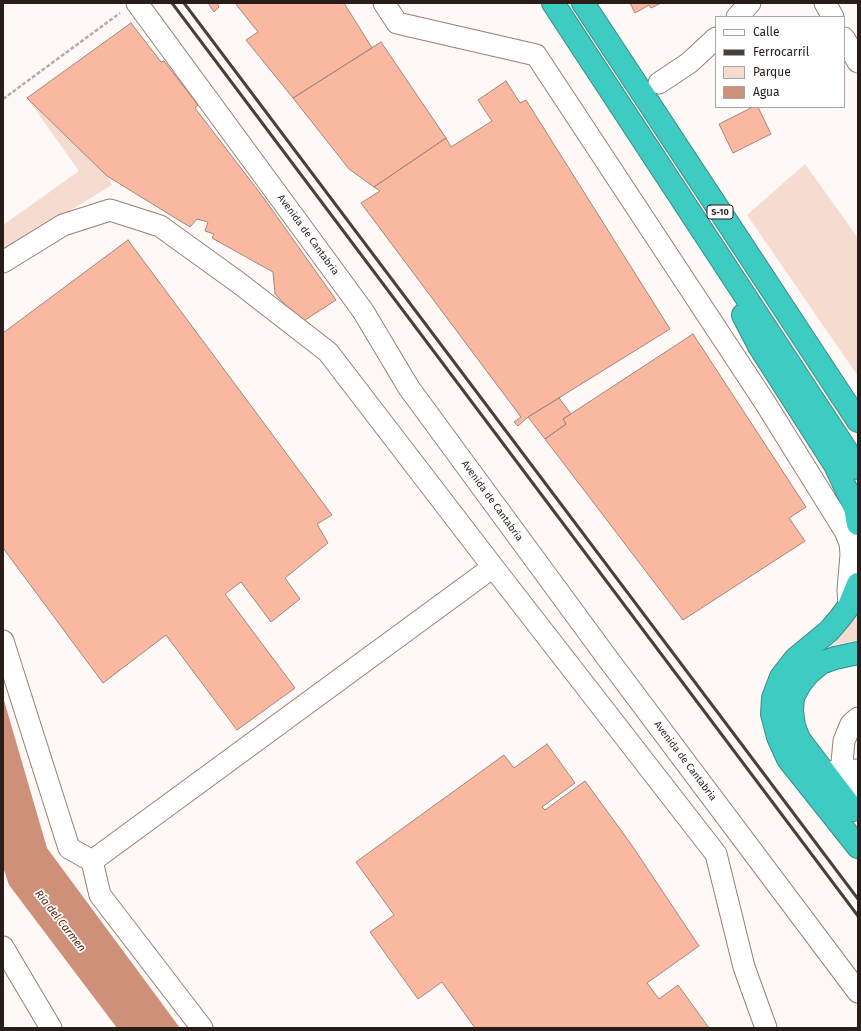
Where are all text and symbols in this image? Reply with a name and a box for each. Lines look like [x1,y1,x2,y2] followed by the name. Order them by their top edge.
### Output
[715,16,845,108] legend
[753,25,780,39] text: Calle
[753,45,809,59] text: Ferrocarril
[753,65,791,79] text: Parque
[753,85,780,99] text: Agua
[275,192,341,278] street label: Avenida de Cantabria
[707,205,733,219] road number: S-10
[459,458,525,544] street label: Avenida de Cantabria
[651,719,719,803] street label: Avenida de Cantabria
[32,888,88,954] water label: Ría del Carmen

